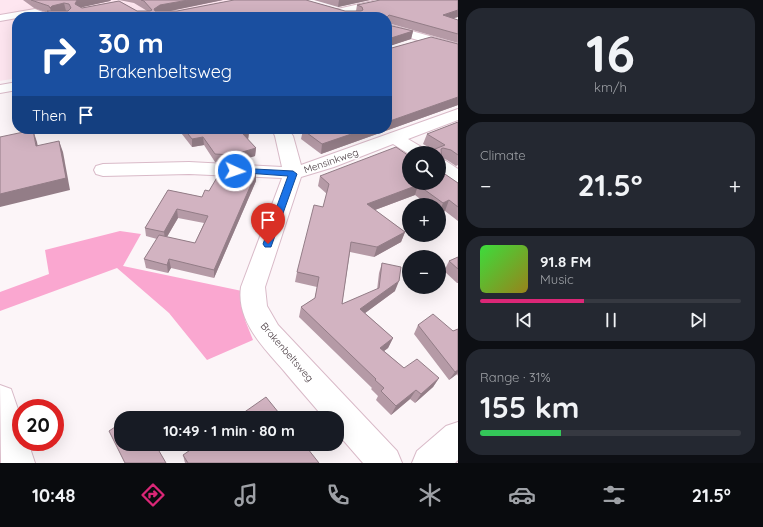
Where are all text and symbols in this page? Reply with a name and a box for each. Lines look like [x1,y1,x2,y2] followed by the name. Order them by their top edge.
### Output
[586,20,635,85] text: 16
[98,25,164,60] text: 30 m
[32,28,84,80] icon: right
[98,60,232,83] text: Brakenbeltsweg
[594,79,627,95] text: km/h
[75,104,97,126] icon: arrive
[32,106,67,125] text: Then
[302,146,360,176] street label: Mensinkweg
[402,146,446,294] map controls
[402,146,446,190] button: search
[480,147,526,163] text: Climate
[214,150,256,192] position arrow
[577,166,643,204] text: 21.5°
[480,172,491,200] text: −
[729,172,741,200] text: +
[402,198,446,242] button: +
[251,203,285,244] pin
[257,209,279,231] icon: arrive
[402,250,446,294] button: −
[540,252,591,271] text: 91.8 FM
[540,271,574,287] text: Music
[513,309,535,331] icon: previous
[600,309,622,331] icon: pause
[687,309,709,331] icon: next
[258,320,316,384] street label: Brakenbeltsweg
[480,369,551,385] text: Range · 31%
[480,388,579,426] text: 155 km
[12,399,64,451] speed limit sign: 20
[163,421,295,440] text: 10:49 · 1 min · 80 m
[139,481,167,509] icon: directions
[232,481,260,509] icon: music
[324,481,352,509] icon: phone
[416,481,444,509] icon: climate
[508,481,536,509] icon: car
[600,481,628,509] icon: filters
[32,484,75,507] text: 10:48
[692,484,731,507] text: 21.5°

